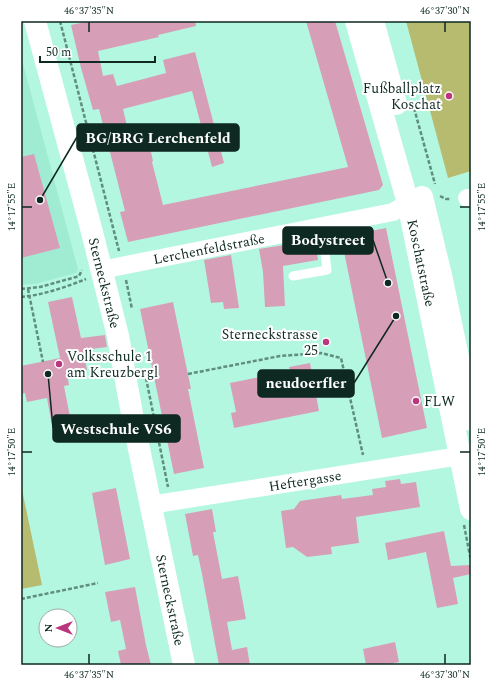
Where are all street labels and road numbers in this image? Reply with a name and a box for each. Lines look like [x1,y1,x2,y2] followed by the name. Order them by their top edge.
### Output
[402,217,441,309] street label: Koschatstraße
[151,228,267,270] street label: Lerchenfeldstraße
[83,235,125,331] street label: Sterneckstraße
[267,465,343,497] street label: Heftergasse
[150,552,190,648] street label: Sterneckstraße

